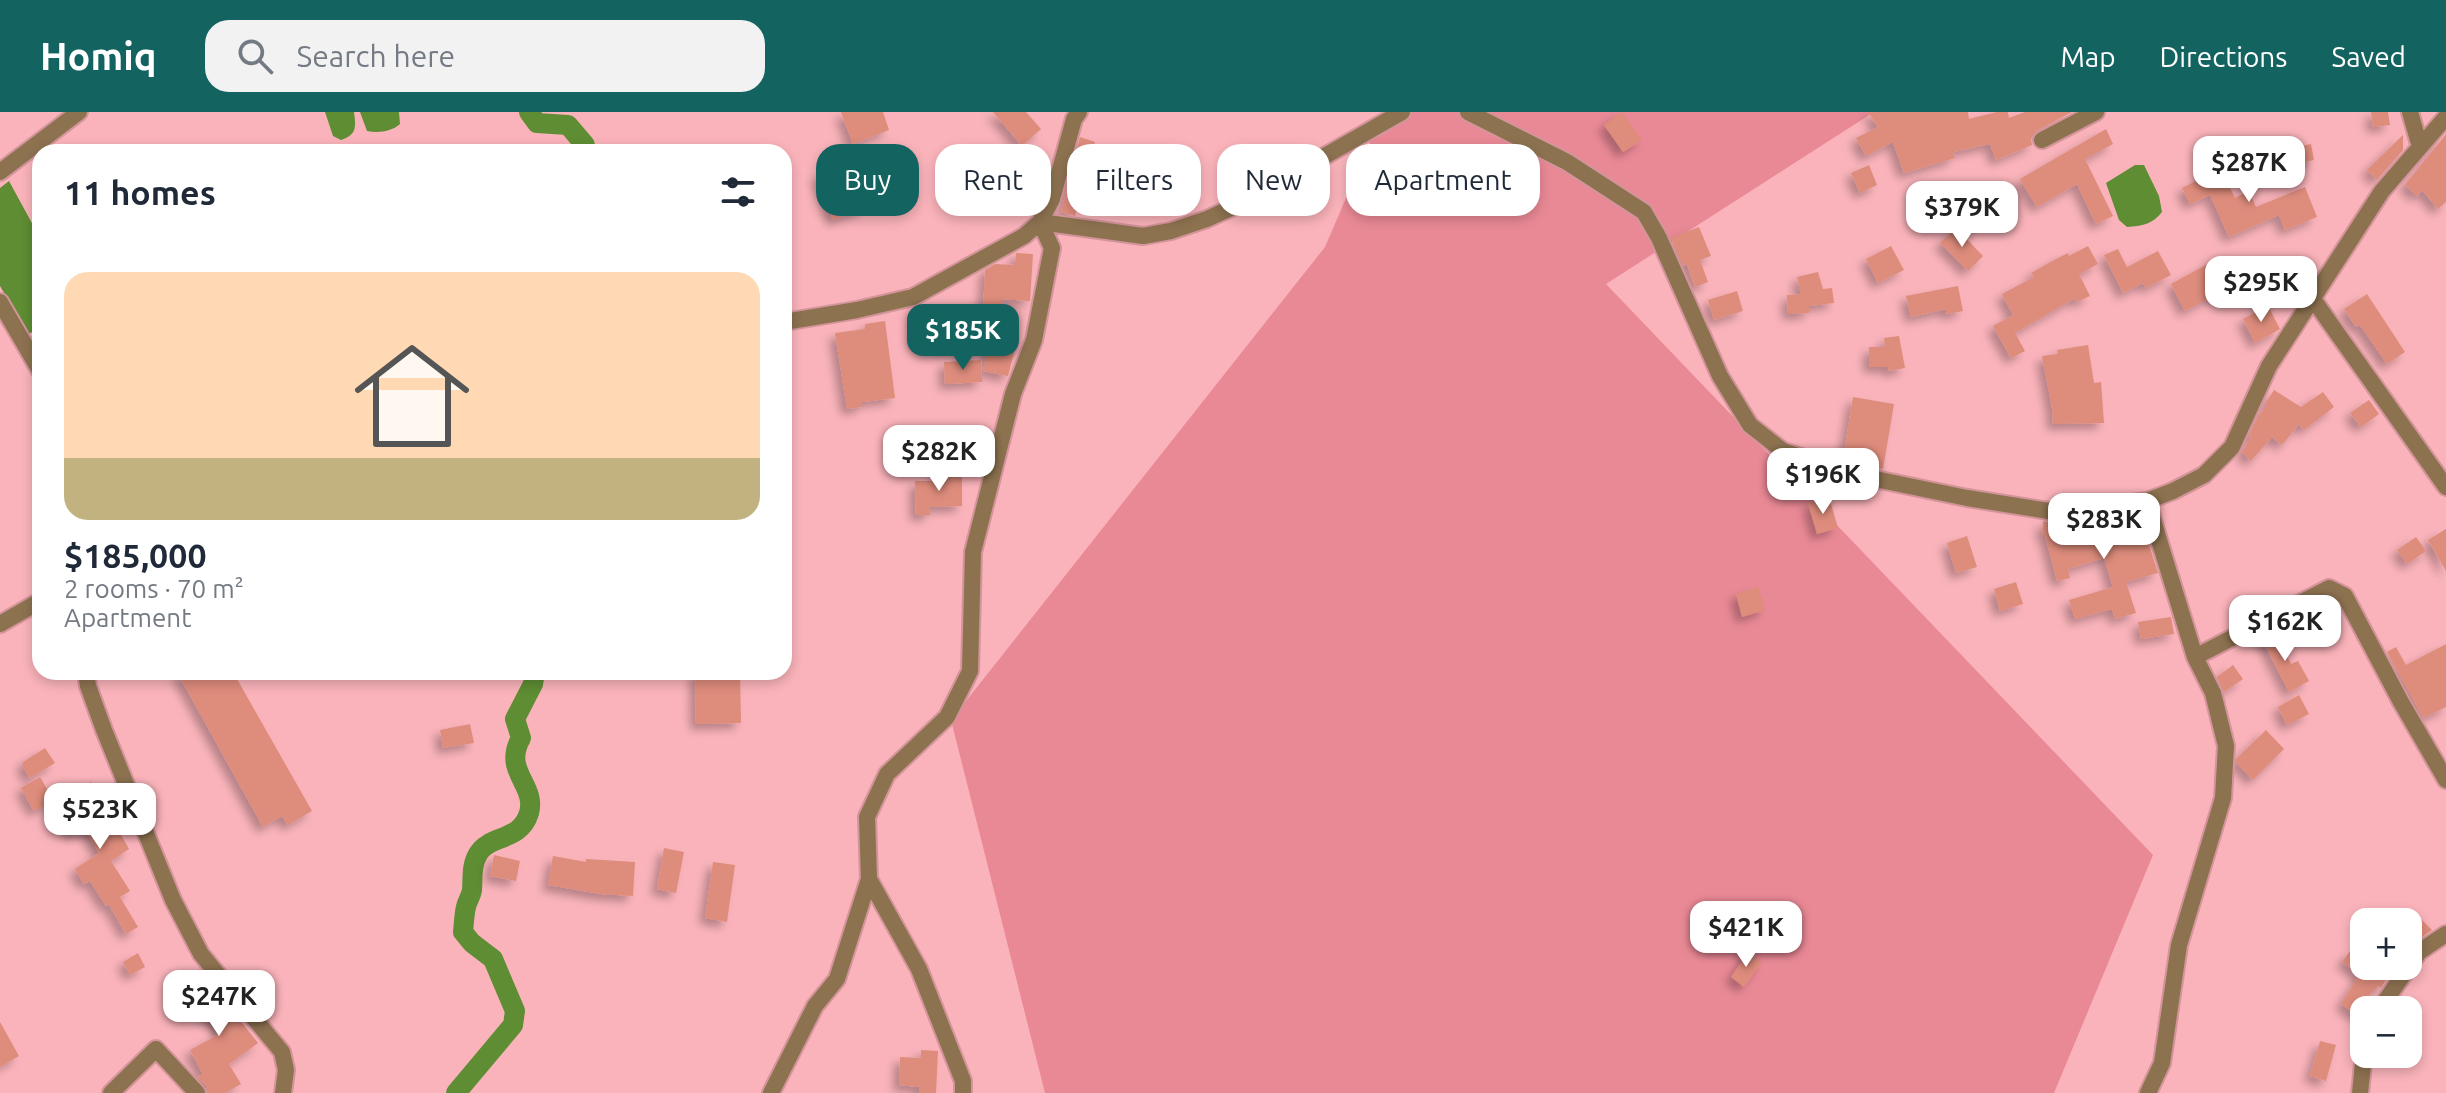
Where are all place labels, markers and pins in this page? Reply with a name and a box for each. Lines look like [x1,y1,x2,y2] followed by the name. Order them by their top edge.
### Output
[2193,136,2305,204] pin: $287K
[1906,181,2018,249] pin: $379K
[2205,256,2317,324] pin: $295K
[907,304,1019,372] pin: $185K
[883,425,995,493] pin: $282K
[1767,448,1879,516] pin: $196K
[2048,493,2160,561] pin: $283K
[2229,595,2341,663] pin: $162K
[44,783,156,851] pin: $523K
[1690,901,1802,969] pin: $421K
[163,970,275,1038] pin: $247K

